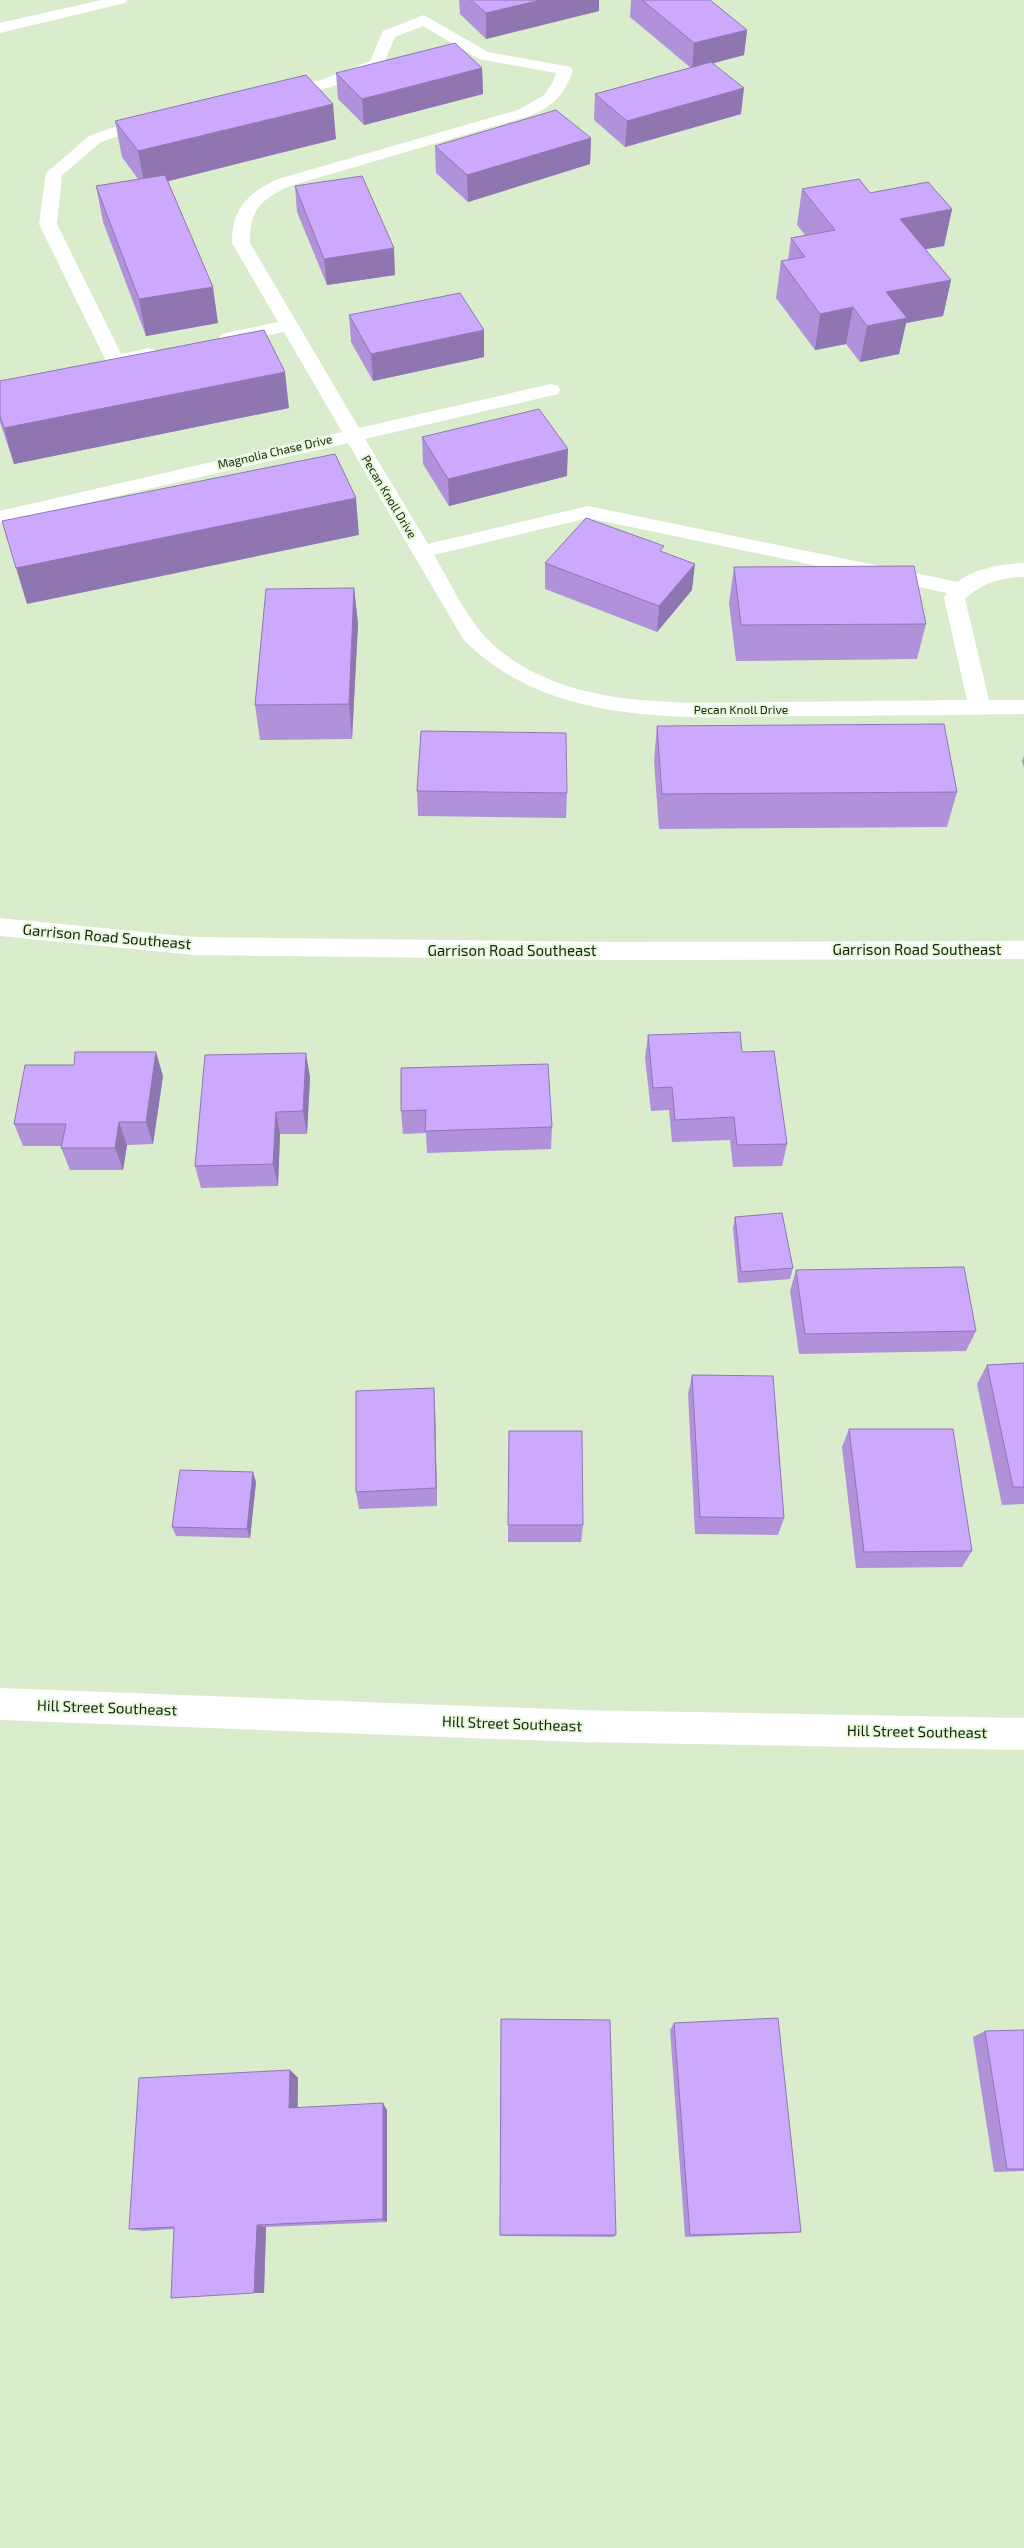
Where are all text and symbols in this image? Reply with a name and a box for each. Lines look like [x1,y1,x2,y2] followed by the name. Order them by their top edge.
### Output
[216,431,334,471] street label: Magnolia Chase Drive
[360,452,420,541] street label: Pecan Knoll Drive
[694,702,788,716] street label: Pecan Knoll Drive
[22,920,192,952] street label: Garrison Road Southeast
[832,940,1002,958] street label: Garrison Road Southeast
[427,941,597,959] street label: Garrison Road Southeast
[37,1696,178,1718] street label: Hill Street Southeast
[442,1712,583,1734] street label: Hill Street Southeast
[847,1721,988,1741] street label: Hill Street Southeast

